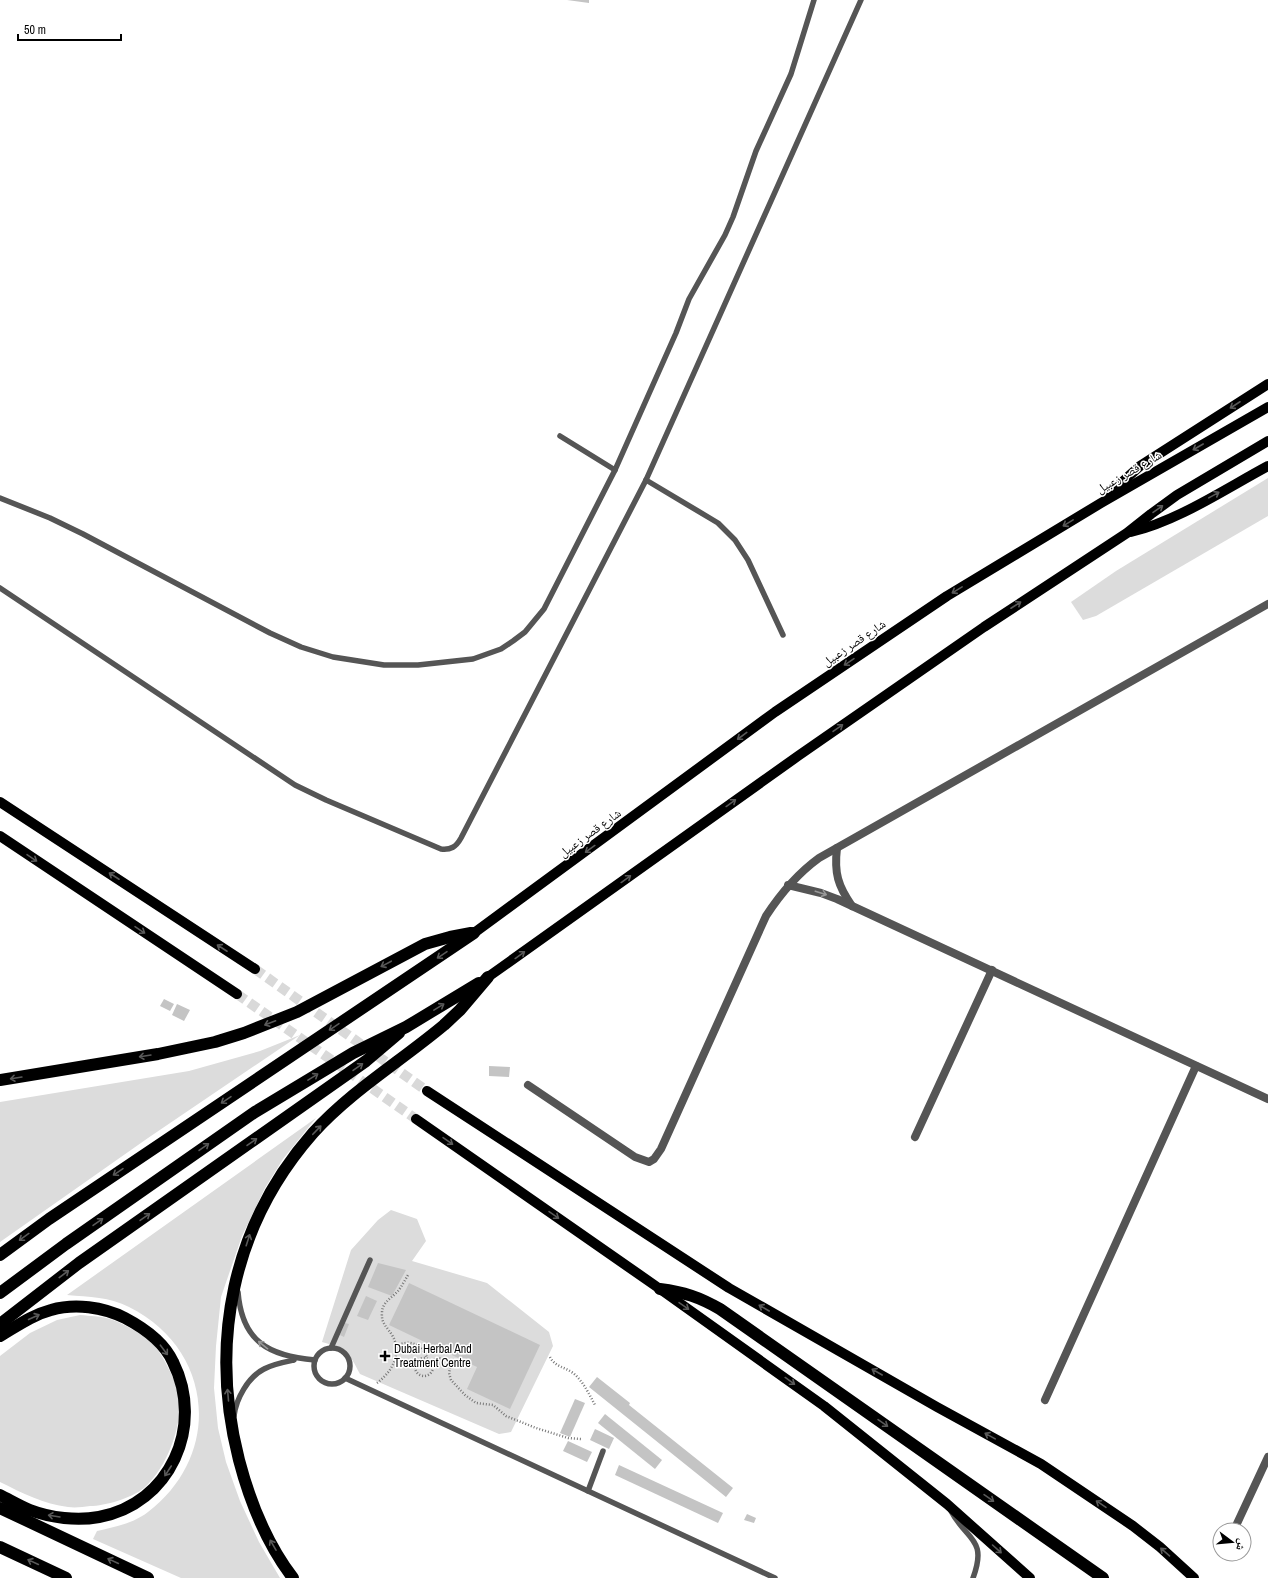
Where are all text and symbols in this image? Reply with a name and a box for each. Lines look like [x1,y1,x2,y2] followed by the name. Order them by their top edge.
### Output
[18,16,121,42] scale bar
[24,22,46,38] text: 50 m
[1230,401,1241,409] one-way arrow
[1192,444,1204,452] one-way arrow
[1093,447,1165,497] street label: شارع قصر زعبيل
[1208,491,1220,499] one-way arrow
[1152,505,1163,513] one-way arrow
[1063,519,1074,527] one-way arrow
[951,587,963,595] one-way arrow
[1011,601,1022,610] one-way arrow
[819,616,889,670] street label: شارع قصر زعبيل
[843,658,854,666] one-way arrow
[832,724,843,732] one-way arrow
[736,732,747,741] one-way arrow
[726,799,737,807] one-way arrow
[556,805,624,861] street label: شارع قصر زعبيل
[584,845,595,853] one-way arrow
[27,853,38,862] one-way arrow
[108,872,119,880] one-way arrow
[620,875,631,883] one-way arrow
[815,890,828,897] one-way arrow
[135,926,146,934] one-way arrow
[216,943,228,951] one-way arrow
[437,951,448,959] one-way arrow
[514,951,525,959] one-way arrow
[380,961,392,968] one-way arrow
[433,1002,445,1010] one-way arrow
[264,1020,276,1028] one-way arrow
[329,1023,340,1031] one-way arrow
[138,1052,151,1060] one-way arrow
[352,1063,363,1071] one-way arrow
[307,1072,319,1080] one-way arrow
[10,1074,23,1082] one-way arrow
[221,1096,232,1104] one-way arrow
[312,1125,321,1135] one-way arrow
[442,1137,453,1145] one-way arrow
[246,1138,257,1146] one-way arrow
[199,1143,210,1151] one-way arrow
[113,1168,124,1176] one-way arrow
[549,1211,560,1219] one-way arrow
[140,1213,151,1221] one-way arrow
[92,1218,103,1226] one-way arrow
[19,1233,30,1241] one-way arrow
[245,1234,253,1246] one-way arrow
[59,1270,70,1279] one-way arrow
[678,1302,689,1310] one-way arrow
[758,1303,770,1311] one-way arrow
[28,1312,40,1320] one-way arrow
[257,1340,268,1349] one-way arrow
[394,1341,472,1371] place label: Dubai Herbal And Treatment Centre
[160,1344,169,1355] one-way arrow
[379,1350,391,1362] marker: Dubai Herbal And Treatment Centre
[871,1368,883,1376] one-way arrow
[784,1377,795,1385] one-way arrow
[224,1389,232,1402] one-way arrow
[877,1419,888,1427] one-way arrow
[984,1432,996,1439] one-way arrow
[163,1465,171,1477] one-way arrow
[984,1494,995,1502] one-way arrow
[1095,1500,1106,1508] one-way arrow
[48,1512,61,1520] one-way arrow
[1212,1522,1252,1562] north arrow
[1232,1537,1250,1553] text: ش
[268,1539,276,1551] one-way arrow
[991,1544,1002,1553] one-way arrow
[1160,1547,1170,1556] one-way arrow
[107,1557,119,1564] one-way arrow
[27,1558,39,1565] one-way arrow

